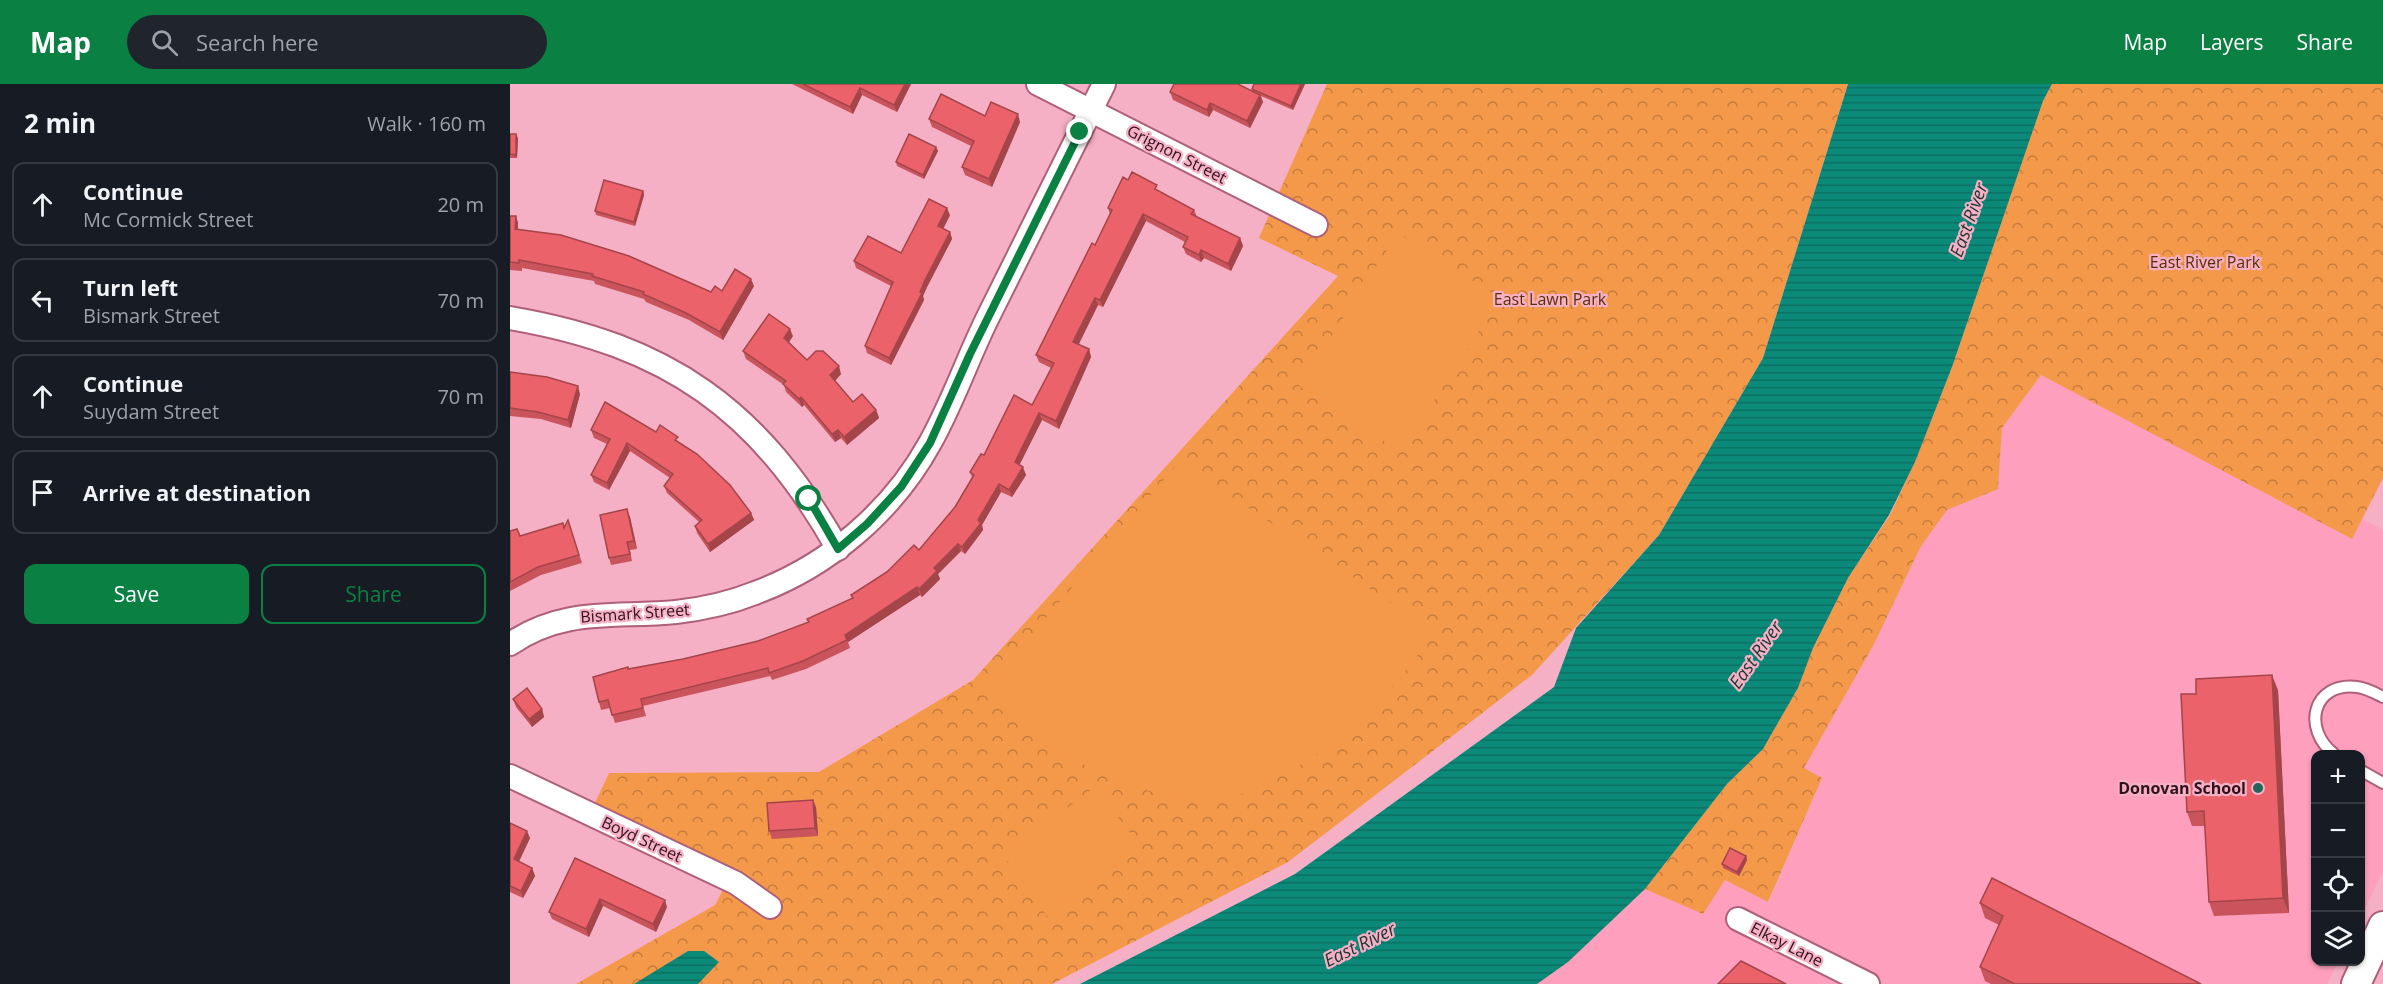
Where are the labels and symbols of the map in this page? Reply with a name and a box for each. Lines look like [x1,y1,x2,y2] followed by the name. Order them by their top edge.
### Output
[1066,118,1092,144] route end
[1123,119,1231,189] street label: Grignon Street
[1944,179,1993,260] water label: East River
[2150,251,2261,273] park label: East River Park
[1494,288,1607,310] park label: East Lawn Park
[795,485,821,511] route start
[580,598,691,628] street label: Bismark Street
[1723,615,1788,693] water label: East River
[2118,777,2246,799] place label: Donovan School
[2251,781,2265,795] marker: Donovan School
[598,811,686,867] street label: Boyd Street
[1320,916,1400,972] water label: East River
[1747,916,1827,972] street label: Elkay Lane

